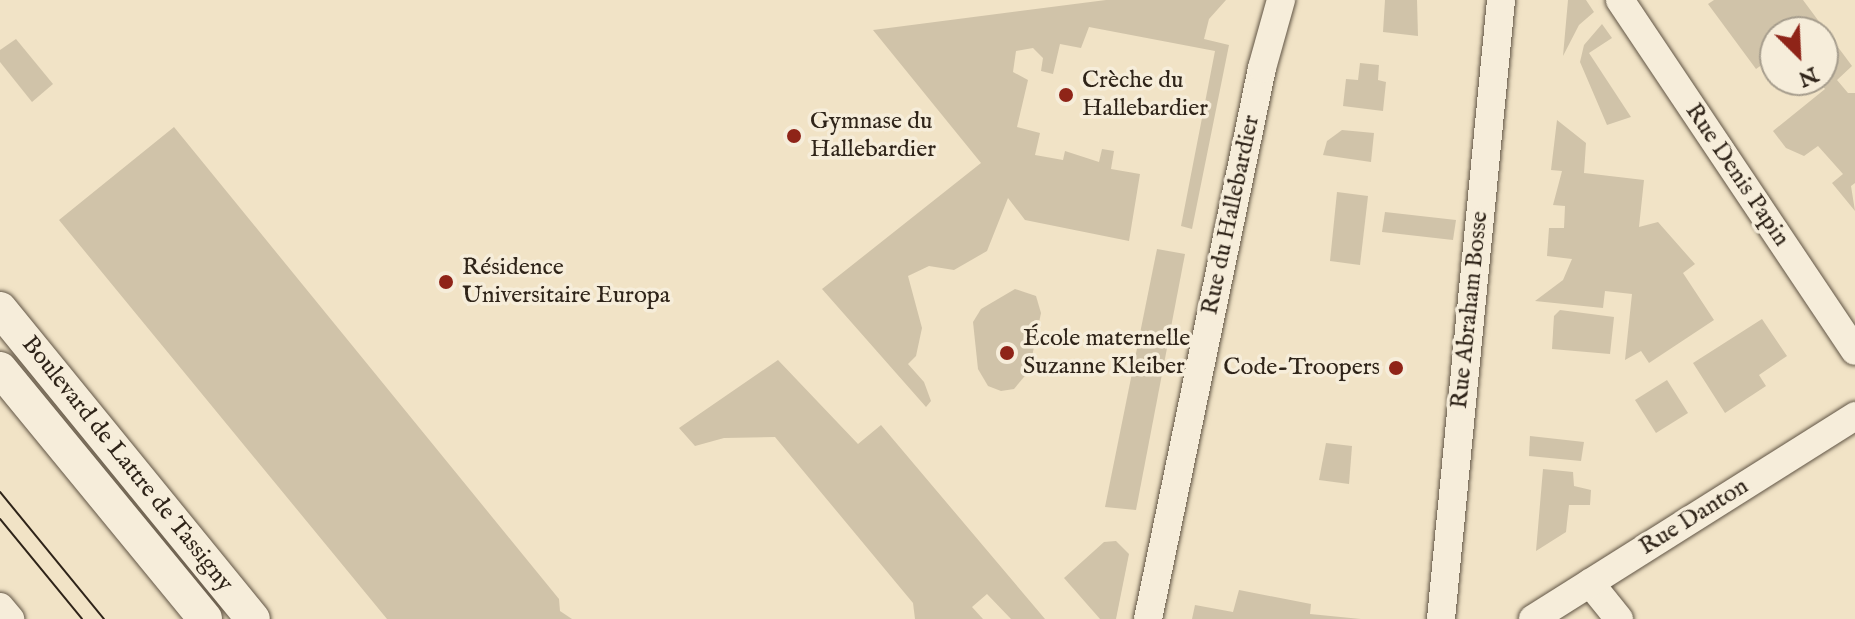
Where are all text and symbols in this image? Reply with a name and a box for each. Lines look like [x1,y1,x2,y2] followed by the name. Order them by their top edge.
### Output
[1759,16,1839,96] north arrow
[1794,59,1822,93] text: N
[1082,67,1208,123] place label: Crèche du Hallebardier
[1057,86,1075,104] marker: Crèche du Hallebardier
[1679,98,1795,252] street label: Rue Denis Papin
[810,108,936,164] place label: Gymnase du Hallebardier
[1196,113,1266,317] street label: Rue du Hallebardier
[785,127,803,145] marker: Gymnase du Hallebardier
[1445,210,1495,410] street label: Rue Abraham Bosse
[462,254,670,310] place label: Résidence Universitaire Europa
[437,273,455,291] marker: Résidence Universitaire Europa
[1023,325,1190,381] place label: École maternelle Suzanne Kleiber
[15,330,239,598] street label: Boulevard de Lattre de Tassigny
[998,344,1016,362] marker: École maternelle Suzanne Kleiber
[1223,354,1380,382] place label: Code-Troopers
[1387,359,1405,377] marker: Code-Troopers
[1634,472,1754,562] street label: Rue Danton

